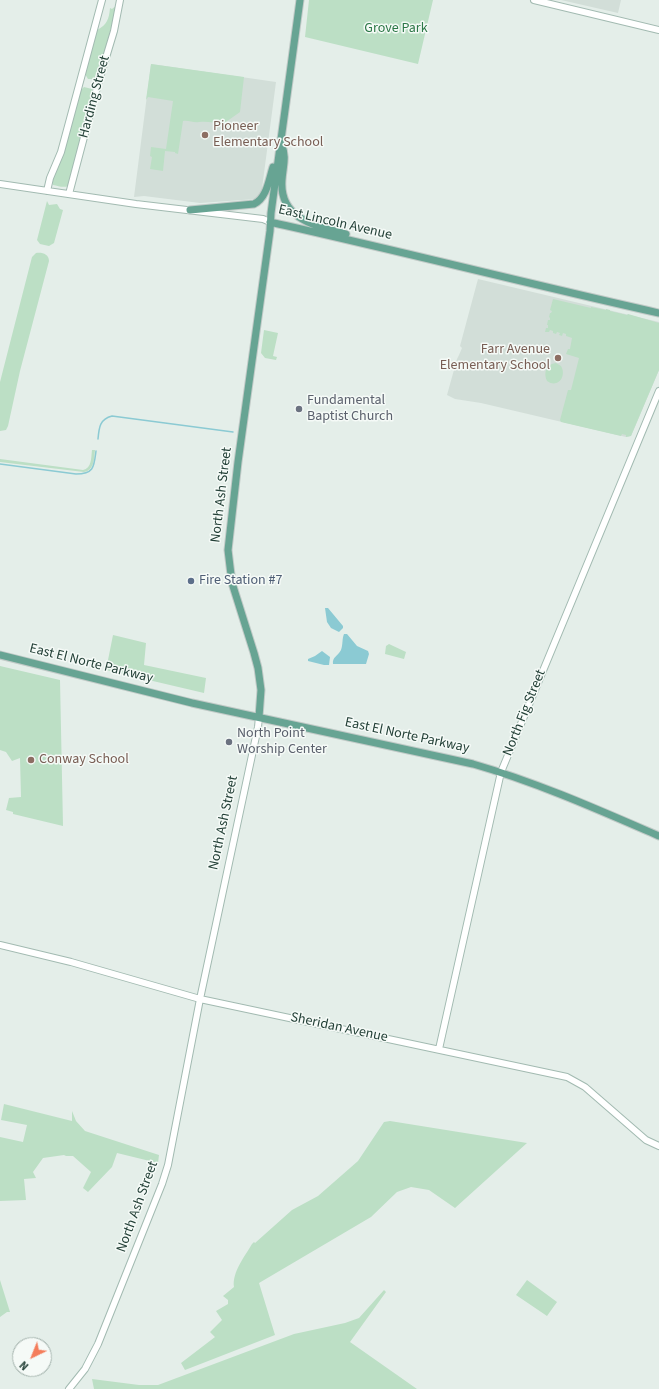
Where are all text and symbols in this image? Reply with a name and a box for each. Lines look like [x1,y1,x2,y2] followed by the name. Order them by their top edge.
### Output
[364,21,428,37] park label: Grove Park
[76,54,114,140] street label: Harding Street
[213,119,323,152] place label: Pioneer Elementary School
[200,130,210,140] marker: Pioneer Elementary School
[276,202,394,244] street label: East Lincoln Avenue
[440,342,550,374] place label: Farr Avenue Elementary School
[553,353,563,363] marker: Farr Avenue Elementary School
[307,393,393,426] place label: Fundamental Baptist Church
[294,404,304,414] marker: Fundamental Baptist Church
[208,446,236,544] street label: North Ash Street
[199,573,282,589] place label: Fire Station #7
[186,576,196,586] marker: Fire Station #7
[27,641,155,687] street label: East El Norte Parkway
[500,667,550,759] street label: North Fig Street
[343,715,471,757] street label: East El Norte Parkway
[237,726,327,758] place label: North Point Worship Center
[224,737,234,747] marker: North Point Worship Center
[39,752,129,768] place label: Conway School
[26,755,36,765] marker: Conway School
[206,774,242,872] street label: North Ash Street
[289,1010,389,1046] street label: Sheridan Avenue
[114,1159,162,1255] street label: North Ash Street
[12,1337,52,1377] north arrow
[16,1357,32,1373] text: N

